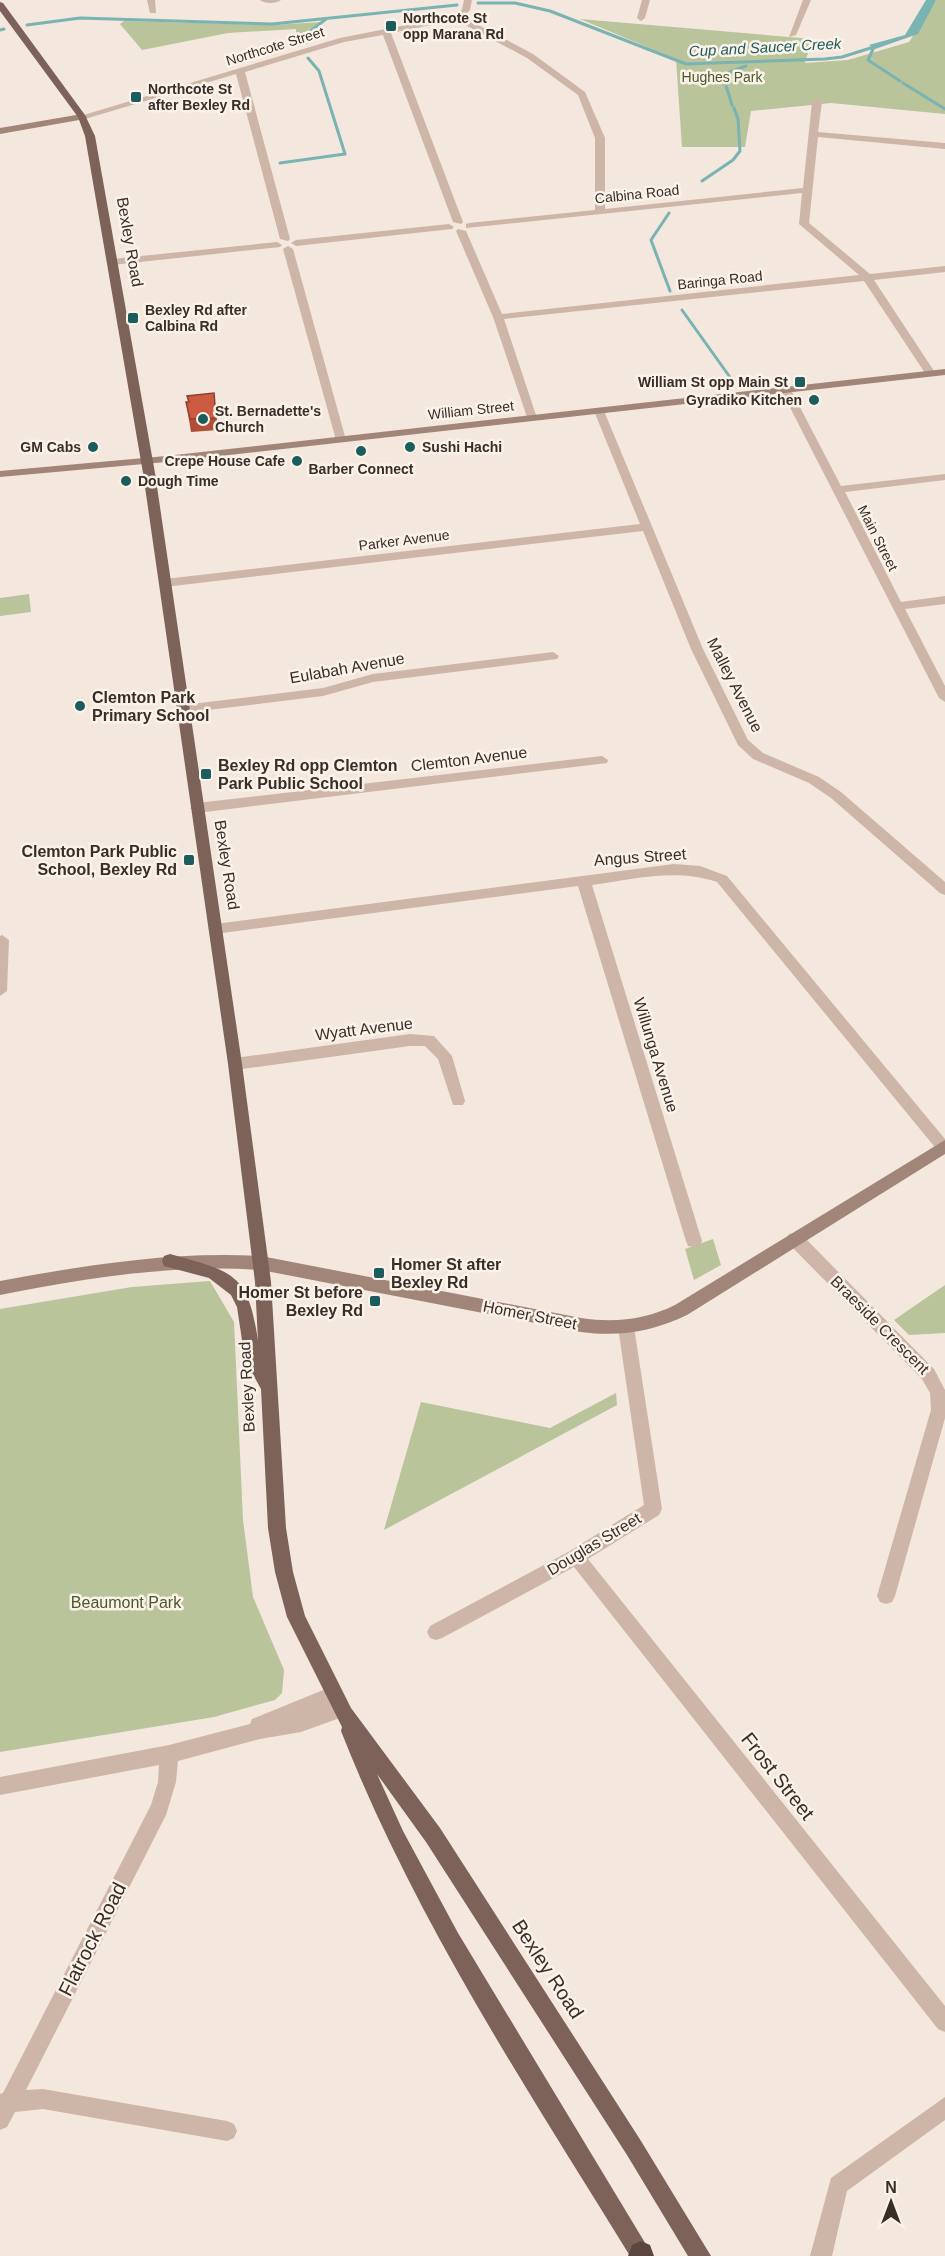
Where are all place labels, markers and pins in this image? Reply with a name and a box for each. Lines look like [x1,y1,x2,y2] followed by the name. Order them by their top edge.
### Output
[403,10,504,42] place label: Northcote St opp Marana Rd
[384,19,398,33] marker: Northcote St opp Marana Rd
[148,81,250,113] place label: Northcote St after Bexley Rd
[129,90,143,104] marker: Northcote St after Bexley Rd
[145,302,247,334] place label: Bexley Rd after Calbina Rd
[126,311,140,325] marker: Bexley Rd after Calbina Rd
[638,374,788,390] place label: William St opp Main St
[793,375,807,389] marker: William St opp Main St
[686,392,802,408] place label: Gyradiko Kitchen
[807,393,821,407] marker: Gyradiko Kitchen
[215,403,321,435] place label: St. Bernadette's Church
[196,412,210,426] marker: St. Bernadette's Church
[20,439,81,455] place label: GM Cabs
[422,439,502,455] place label: Sushi Hachi
[86,440,100,454] marker: GM Cabs
[403,440,417,454] marker: Sushi Hachi
[354,444,368,458] marker: Barber Connect
[164,453,285,469] place label: Crepe House Cafe
[290,454,304,468] marker: Crepe House Cafe
[308,461,414,477] place label: Barber Connect
[138,473,219,489] place label: Dough Time
[119,474,133,488] marker: Dough Time
[92,689,209,724] place label: Clemton Park Primary School
[73,699,87,713] marker: Clemton Park Primary School
[218,757,398,792] place label: Bexley Rd opp Clemton Park Public School
[199,767,213,781] marker: Bexley Rd opp Clemton Park Public School
[21,843,177,878] place label: Clemton Park Public School, Bexley Rd
[182,853,196,867] marker: Clemton Park Public School, Bexley Rd
[391,1256,501,1291] place label: Homer St after Bexley Rd
[372,1266,386,1280] marker: Homer St after Bexley Rd
[239,1284,363,1319] place label: Homer St before Bexley Rd
[368,1294,382,1308] marker: Homer St before Bexley Rd

